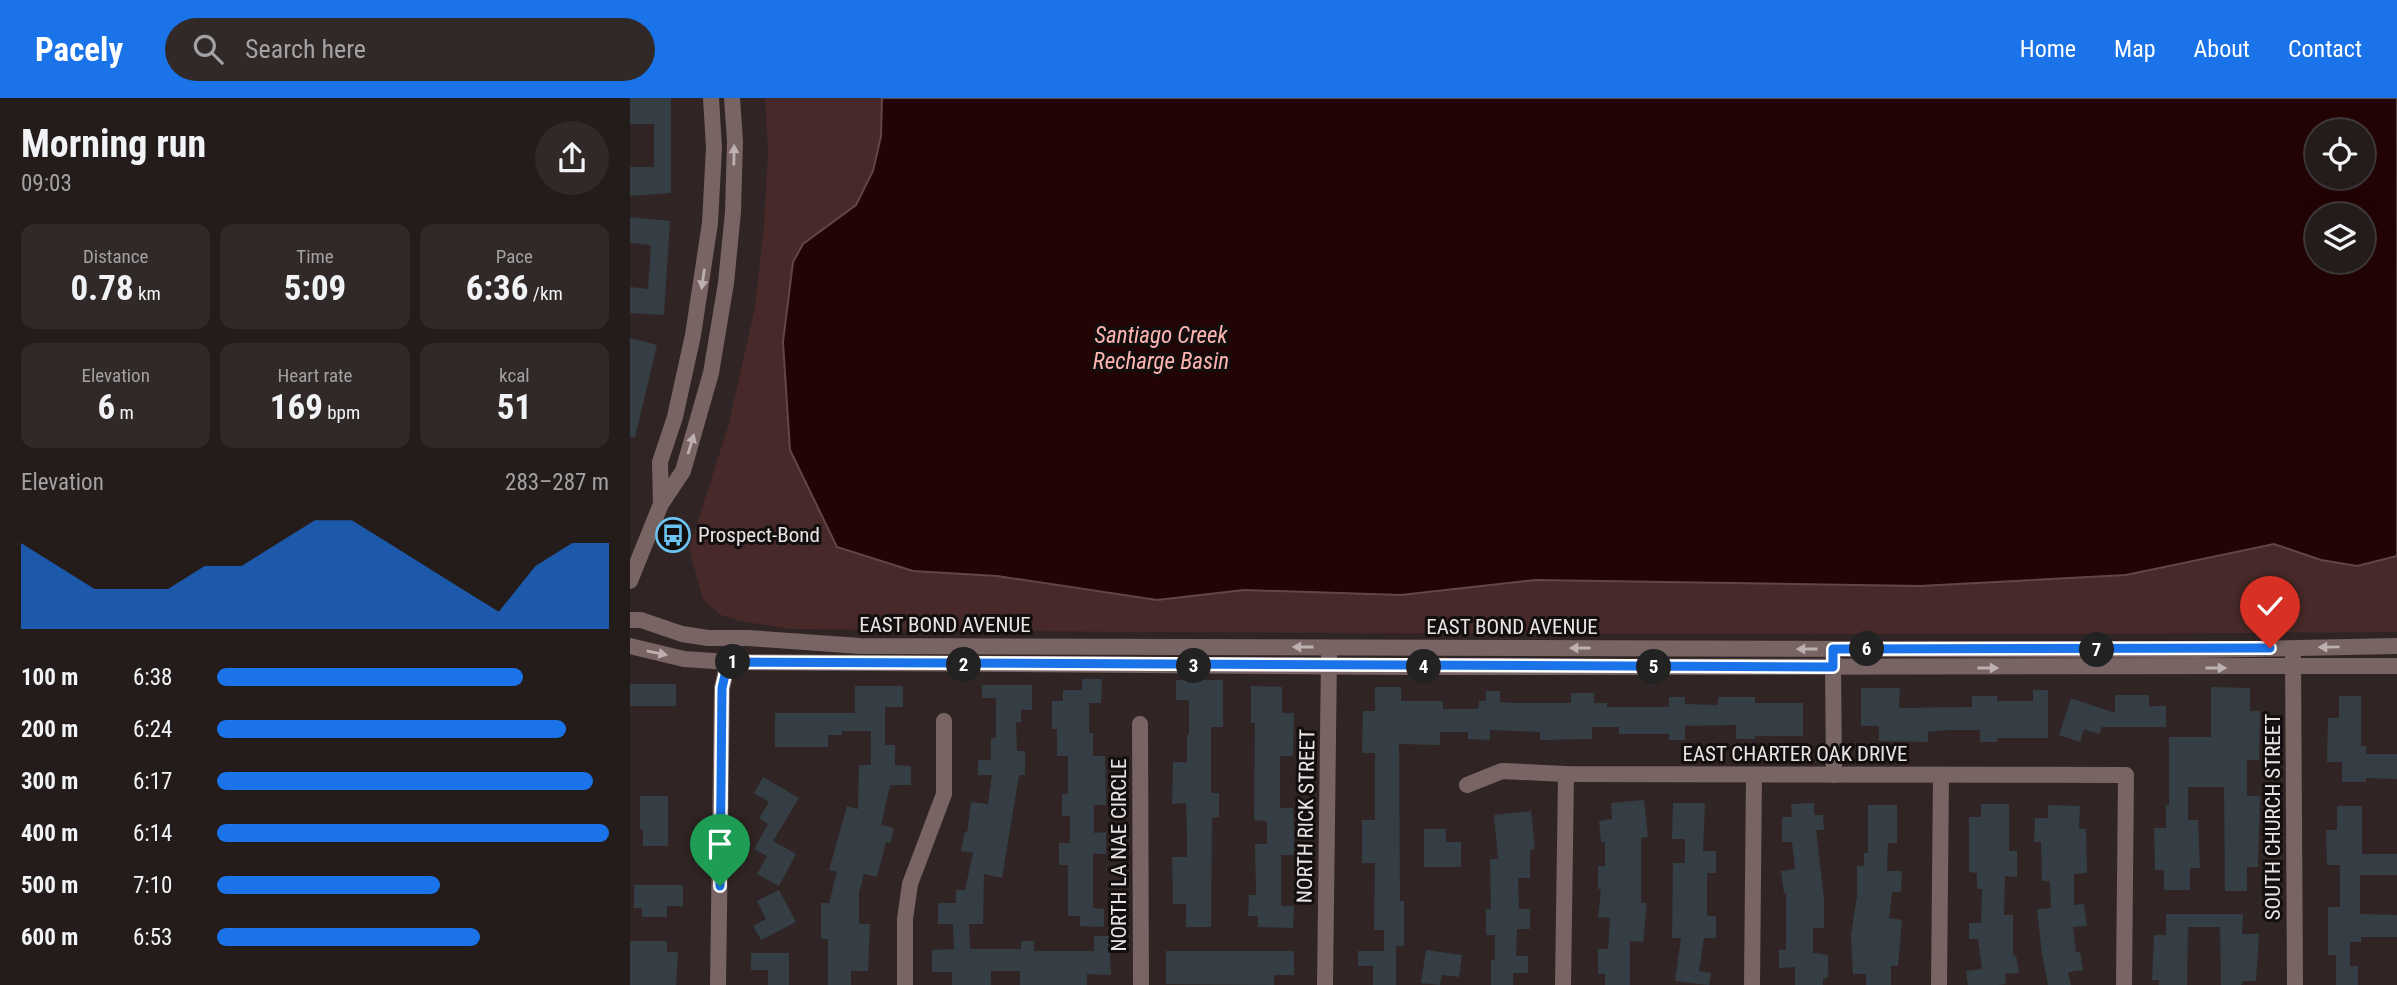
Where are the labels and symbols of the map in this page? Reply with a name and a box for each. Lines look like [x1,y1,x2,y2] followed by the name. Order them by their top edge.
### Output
[729,144,740,166] one-way arrow
[697,268,708,290] one-way arrow
[1093,322,1229,375] water label: Santiago Creek Recharge Basin
[687,433,697,454] one-way arrow
[654,516,692,554] bus stop icon: Prospect-Bond
[698,523,820,547] place label: Prospect-Bond
[2240,576,2300,648] pin
[859,613,1031,637] street label: EAST BOND AVENUE
[1426,615,1598,639] street label: EAST BOND AVENUE
[1850,632,1884,666] pin: 6
[2080,632,2114,668] pin: 7
[1292,641,1314,653] one-way arrow
[1569,642,1591,654] one-way arrow
[2318,642,2340,653] one-way arrow
[1796,643,1818,655] one-way arrow
[716,644,750,680] pin: 1
[646,648,668,659] one-way arrow
[946,648,982,682] pin: 2
[1176,648,1212,684] pin: 3
[1406,650,1442,684] pin: 4
[1636,650,1672,684] pin: 5
[1978,662,2000,674] one-way arrow
[2205,662,2227,674] one-way arrow
[2261,714,2285,920] street label: SOUTH CHURCH STREET
[1292,729,1320,903] street label: NORTH RICK STREET
[1682,742,1908,766] street label: EAST CHARTER OAK DRIVE
[1107,758,1131,952] street label: NORTH LA NAE CIRCLE
[690,814,750,886] pin

